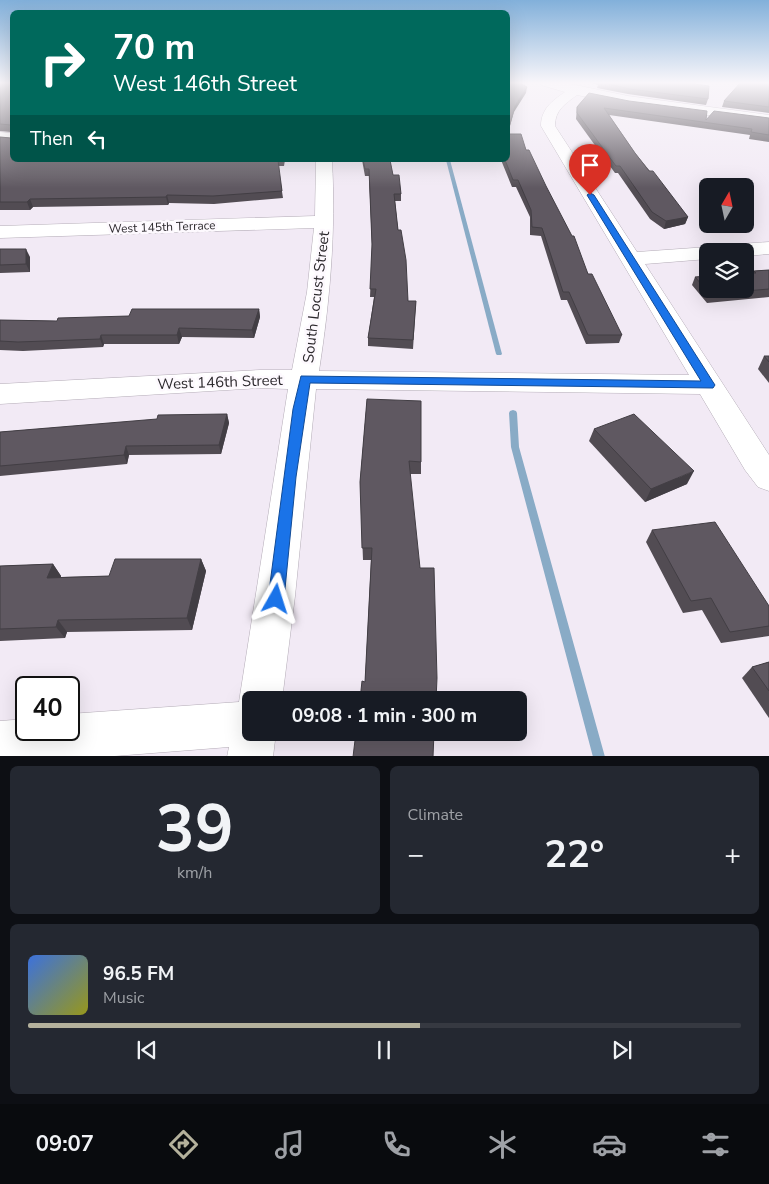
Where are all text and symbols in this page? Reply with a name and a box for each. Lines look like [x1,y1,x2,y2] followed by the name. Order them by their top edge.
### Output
[113,24,195,71] text: 70 m
[30,30,95,95] icon: right
[113,69,297,99] text: West 146th Street
[83,125,111,153] icon: left
[30,126,73,152] text: Then
[569,144,611,195] pin
[576,151,604,179] icon: arrive
[699,178,754,232] north arrow
[699,178,754,298] map controls
[108,217,216,237] street label: West 145th Terrace
[298,229,334,364] street label: South Locust Street
[699,243,754,298] button: layers
[157,370,284,394] street label: West 146th Street
[249,572,301,624] position arrow
[15,676,80,741] speed limit sign: 40
[292,703,477,729] text: 09:08 · 1 min · 300 m
[156,785,234,874] text: 39
[408,804,463,826] text: Climate
[544,829,604,880] text: 22°
[408,836,424,874] text: −
[724,836,741,874] text: +
[177,862,212,884] text: km/h
[103,961,174,987] text: 96.5 FM
[103,987,144,1009] text: Music
[133,1036,161,1064] icon: previous
[370,1036,398,1064] icon: pause
[608,1036,636,1064] icon: next
[166,1127,201,1162] icon: directions
[272,1127,307,1162] icon: music
[379,1127,414,1162] icon: phone
[485,1127,520,1162] icon: climate
[592,1127,627,1162] icon: car
[698,1127,733,1162] icon: filters
[36,1129,94,1159] text: 09:07

